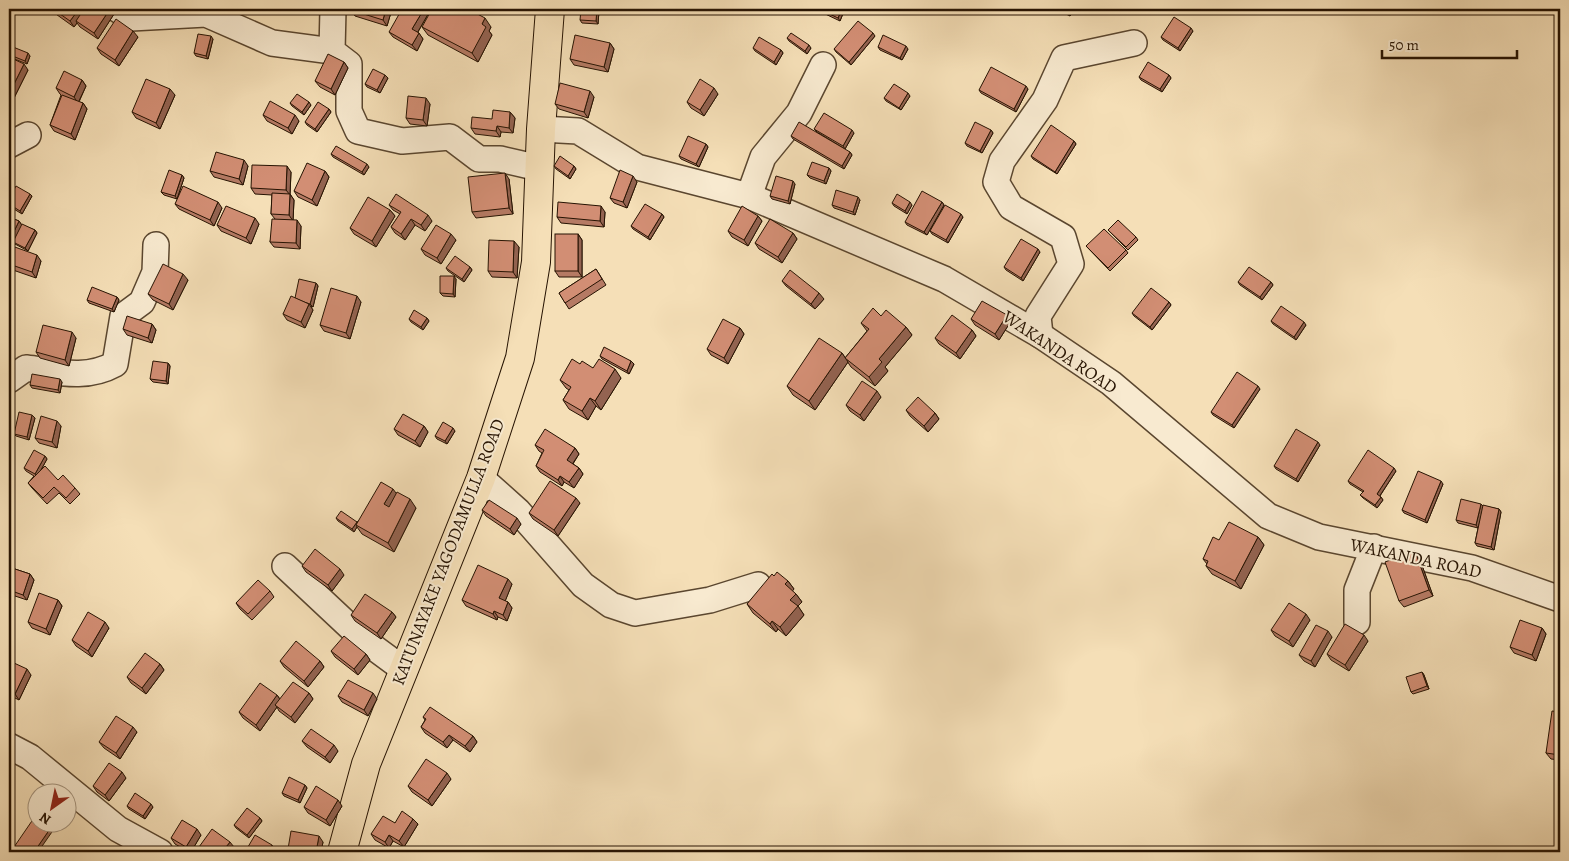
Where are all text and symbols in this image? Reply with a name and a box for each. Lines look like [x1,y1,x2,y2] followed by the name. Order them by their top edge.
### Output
[1382,28,1516,60] scale bar
[1389,35,1419,55] text: 50 m
[997,304,1122,399] street label: WAKANDA ROAD
[386,415,510,689] street label: KATUNAYAKE YAGODAMULLA ROAD
[1347,532,1484,584] street label: WAKANDA ROAD
[28,784,78,834] north arrow
[36,808,55,829] text: N

